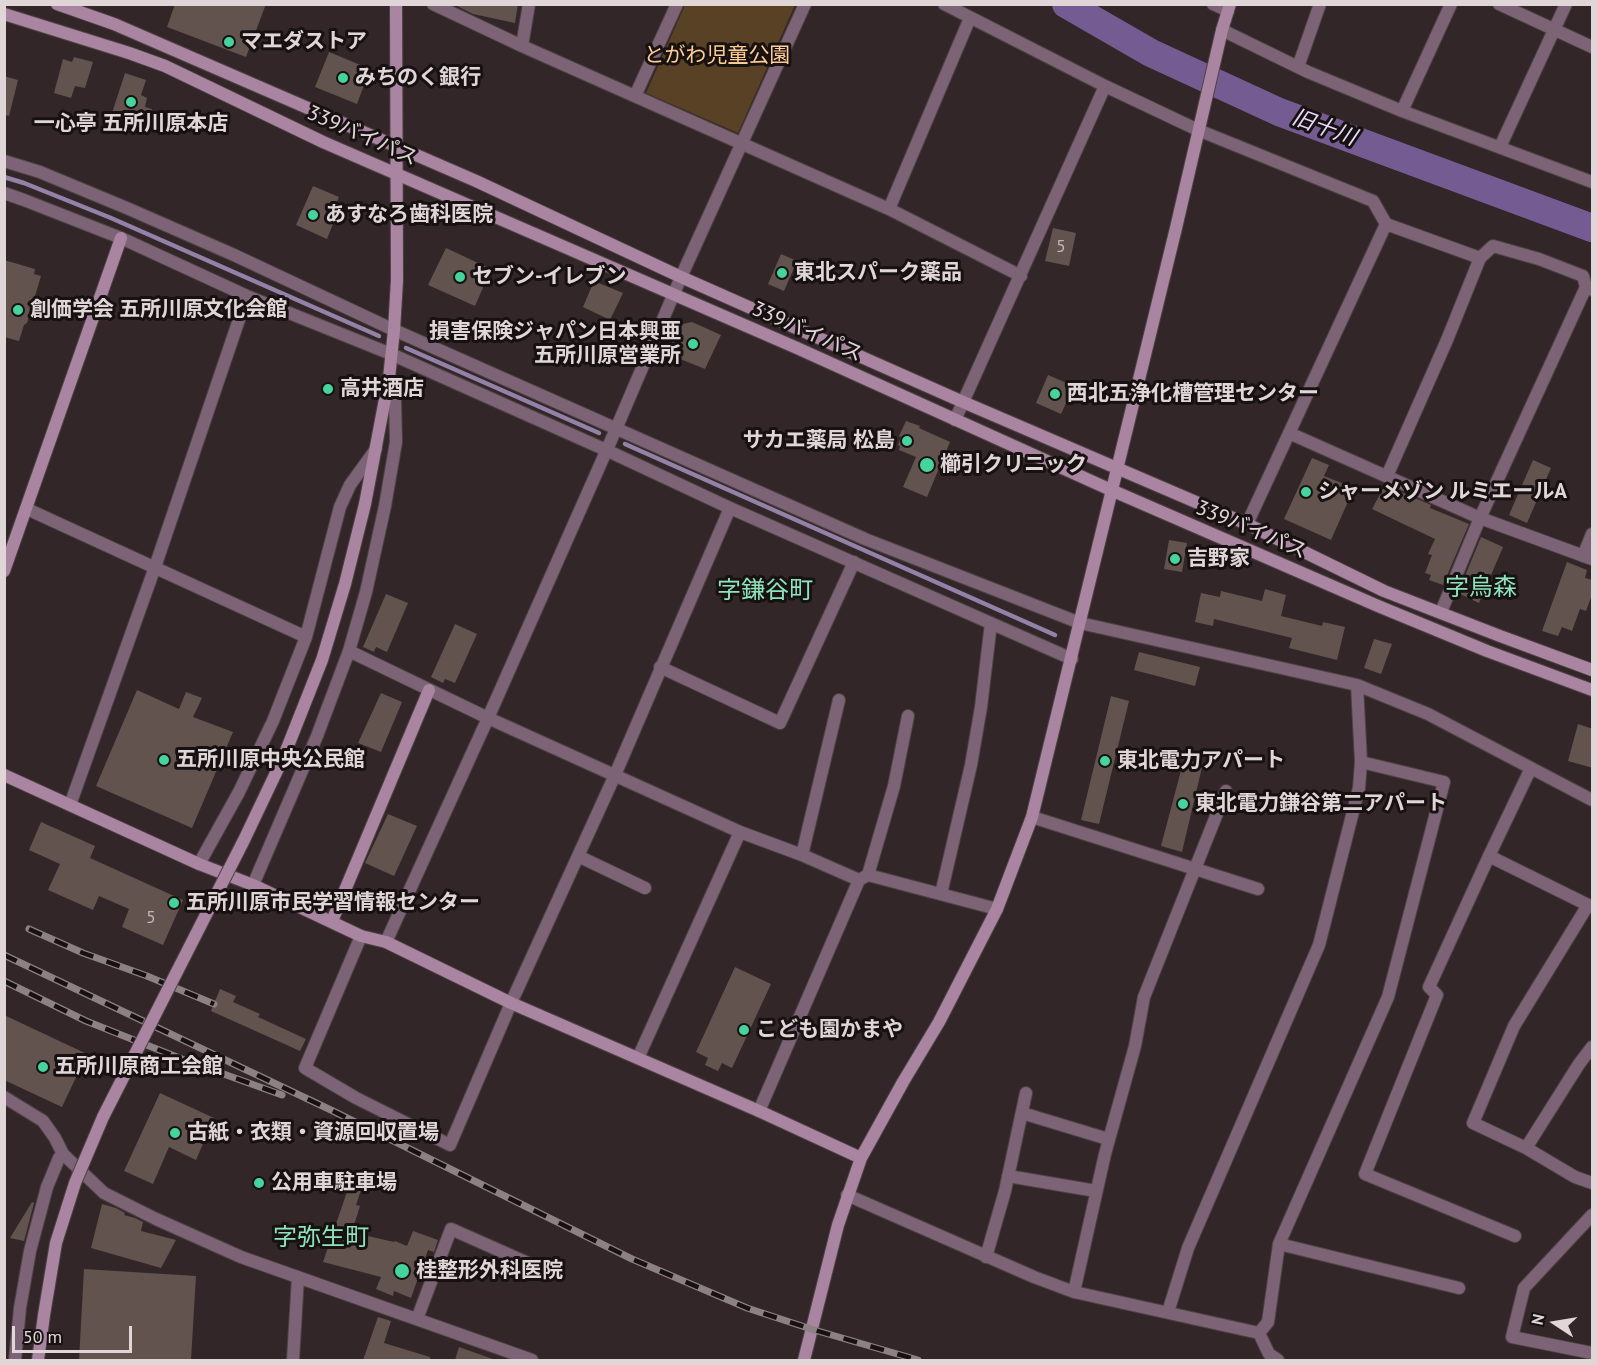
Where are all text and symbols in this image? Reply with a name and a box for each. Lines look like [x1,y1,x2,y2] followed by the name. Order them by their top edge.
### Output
[241,29,367,55] place label: マエダストア
[222,35,236,49] marker: マエダストア
[644,43,790,69] park label: とがわ児童公園
[355,65,481,91] place label: みちのく銀行
[336,71,350,85] marker: みちのく銀行
[124,95,138,109] marker: 一心亭 五所川原本店
[303,100,421,172] street label: 339バイパス
[1288,104,1360,152] water label: 旧十川
[34,111,228,137] place label: 一心亭 五所川原本店
[325,202,493,228] place label: あすなろ歯科医院
[306,208,320,222] marker: あすなろ歯科医院
[1056,236,1066,258] house number: 5
[794,260,962,286] place label: 東北スパーク薬品
[472,264,627,290] place label: セブン-イレブン
[775,266,789,280] marker: 東北スパーク薬品
[453,270,467,284] marker: セブン-イレブン
[748,296,866,368] street label: 339バイパス
[30,297,287,323] place label: 創価学会 五所川原文化会館
[11,303,25,317] marker: 創価学会 五所川原文化会館
[429,319,681,369] place label: 損害保険ジャパン日本興亜 五所川原営業所
[686,337,700,351] marker: 損害保険ジャパン日本興亜 五所川原営業所
[340,376,424,402] place label: 高井酒店
[1067,381,1319,407] place label: 西北五浄化槽管理センター
[321,382,335,396] marker: 高井酒店
[1048,387,1062,401] marker: 西北五浄化槽管理センター
[743,428,895,454] place label: サカエ薬局 松島
[900,434,914,448] marker: サカエ薬局 松島
[940,452,1087,478] place label: 櫛引クリニック
[918,456,936,474] marker: 櫛引クリニック
[1318,479,1567,505] place label: シャーメゾン ルミエールA
[1299,485,1313,499] marker: シャーメゾン ルミエールA
[1192,495,1310,565] street label: 339バイパス
[1187,546,1250,572] place label: 吉野家
[1168,552,1182,566] marker: 吉野家
[1445,574,1517,602] district label: 字烏森
[717,577,813,605] district label: 字鎌谷町
[176,747,365,773] place label: 五所川原中央公民館
[1117,748,1285,774] place label: 東北電力アパート
[157,753,171,767] marker: 五所川原中央公民館
[1098,754,1112,768] marker: 東北電力アパート
[1195,791,1447,817] place label: 東北電力鎌谷第二アパート
[1176,797,1190,811] marker: 東北電力鎌谷第二アパート
[186,890,480,916] place label: 五所川原市民学習情報センター
[167,896,181,910] marker: 五所川原市民学習情報センター
[146,907,156,929] house number: 5
[756,1017,903,1043] place label: こども園かまや
[737,1023,751,1037] marker: こども園かまや
[55,1054,223,1080] place label: 五所川原商工会館
[36,1060,50,1074] marker: 五所川原商工会館
[187,1120,439,1146] place label: 古紙・衣類・資源回収置場
[168,1126,182,1140] marker: 古紙・衣類・資源回収置場
[271,1170,397,1196] place label: 公用車駐車場
[252,1176,266,1190] marker: 公用車駐車場
[273,1224,369,1252] district label: 字弥生町
[416,1258,563,1284] place label: 桂整形外科医院
[393,1262,411,1280] marker: 桂整形外科医院
[1525,1293,1585,1353] north arrow
[1527,1312,1548,1326] text: N
[15,1314,135,1352] scale bar
[23,1325,62,1348] text: 50 m

